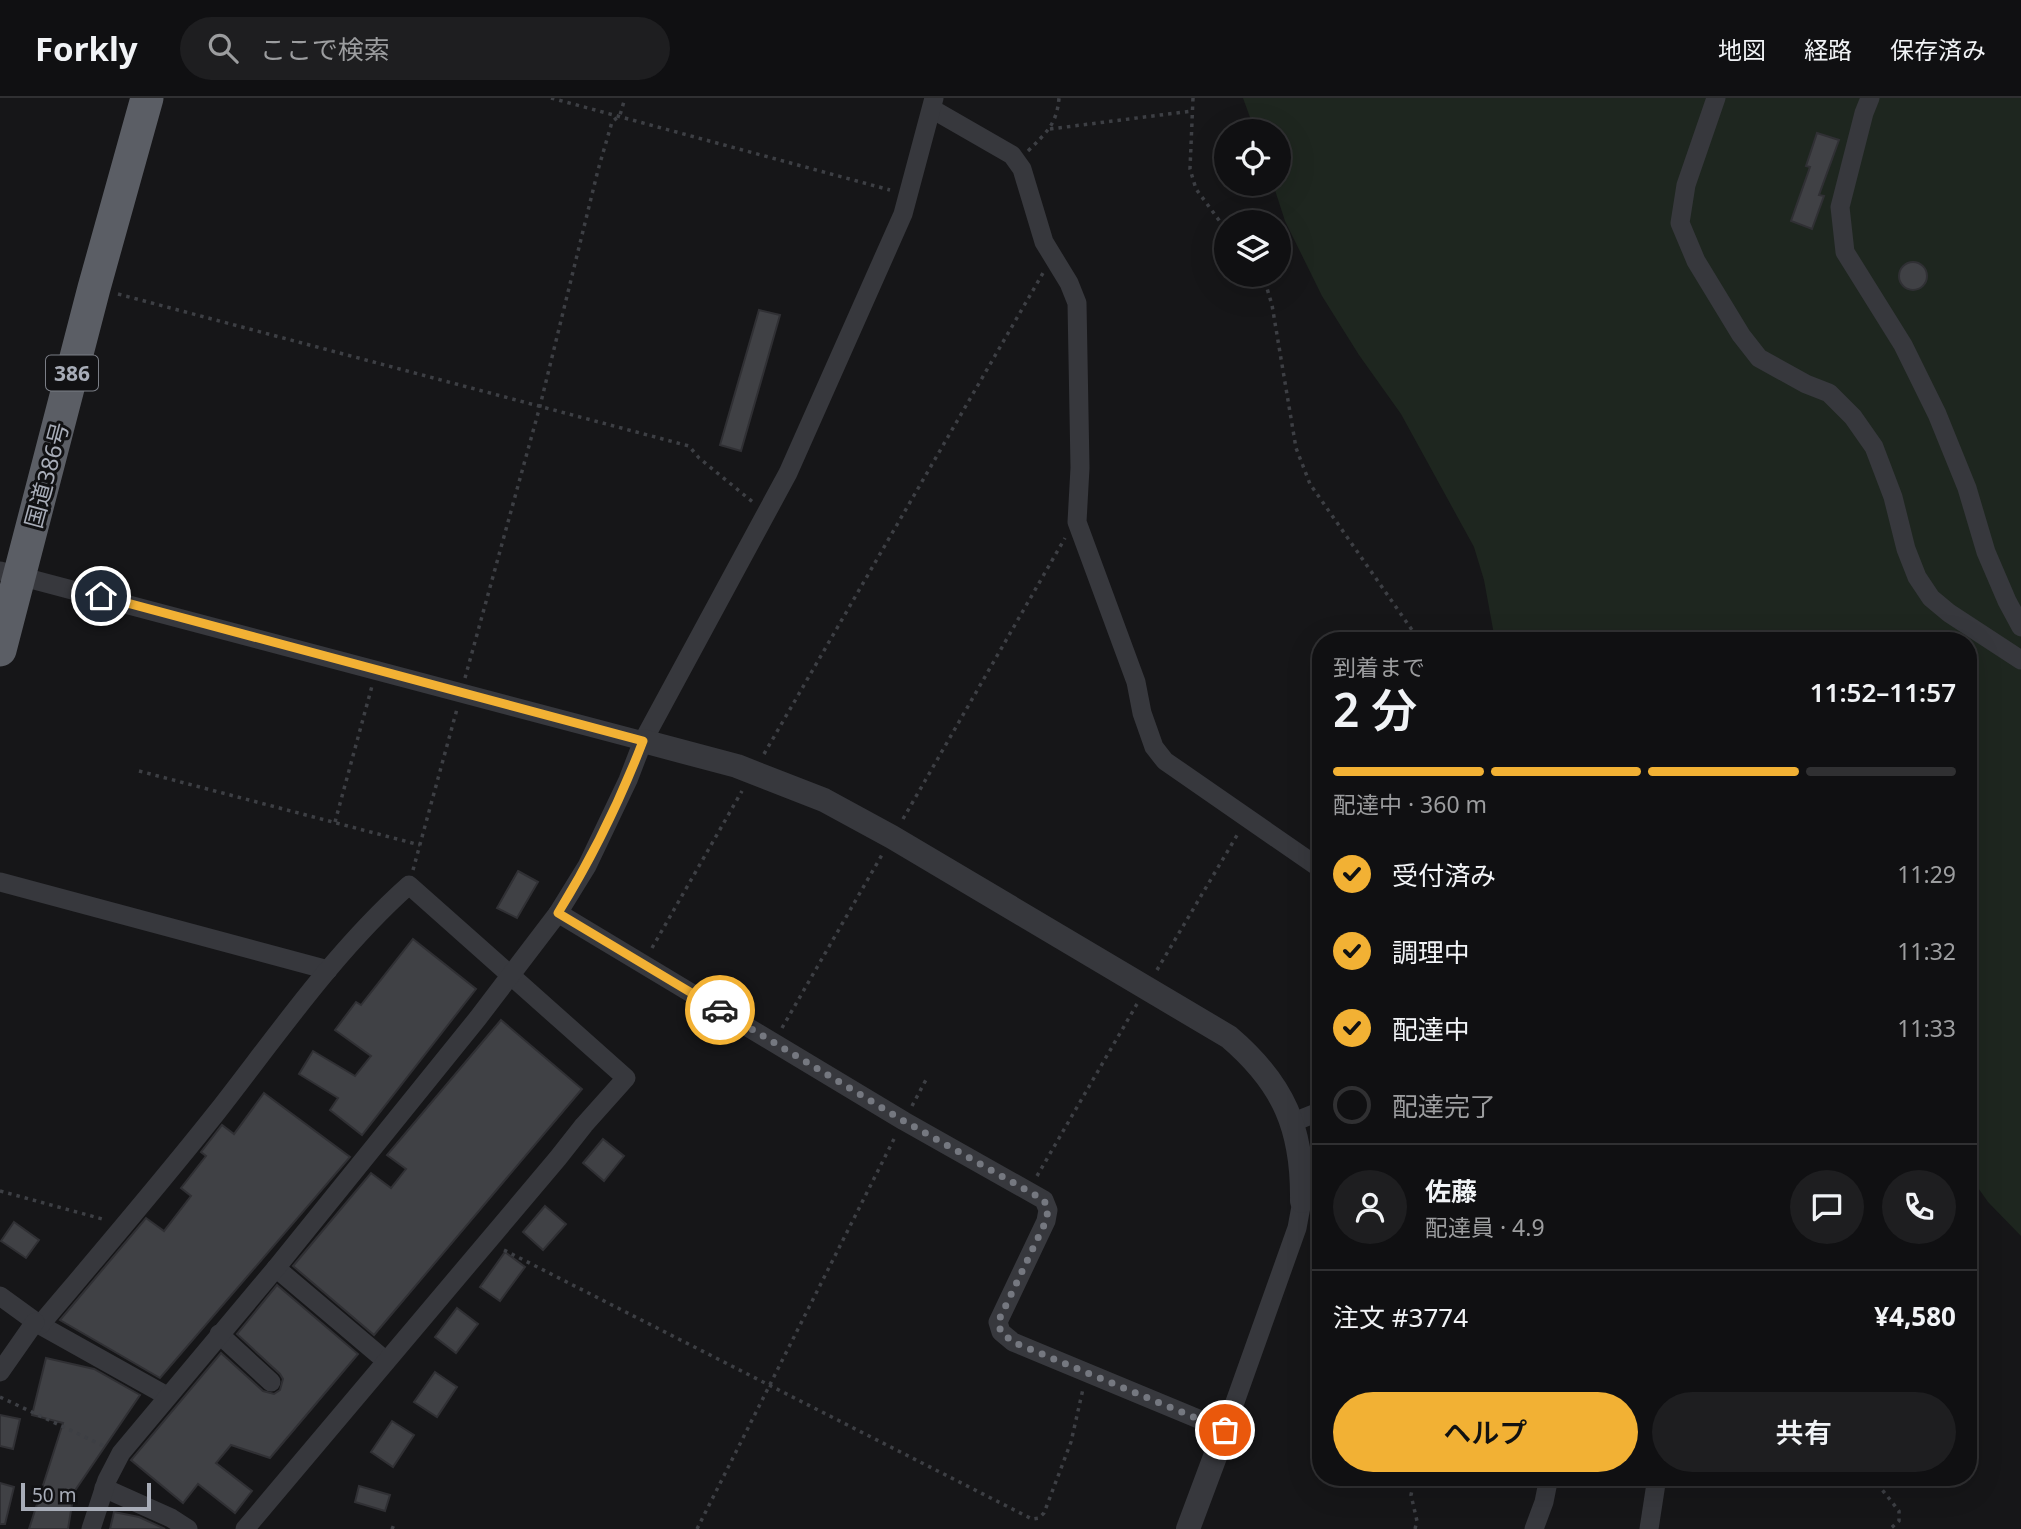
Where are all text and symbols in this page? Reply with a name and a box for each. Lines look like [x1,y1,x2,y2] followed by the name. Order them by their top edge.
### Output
[180,17,670,80] search box
[35,26,138,71] text: Forkly
[204,29,242,67] icon: search
[260,31,390,67] text: ここで検索
[1718,33,1766,66] text: 地図
[1804,33,1852,66] text: 経路
[1890,33,1986,66] text: 保存済み
[1214,119,1291,287] map controls
[1214,119,1291,196] button: locate
[1214,210,1291,287] button: layers
[46,356,98,390] road number: 386
[17,418,75,532] street label: 国道386号
[71,566,131,626] pin
[82,577,120,615] icon: home
[1333,651,1425,683] text: 到着まで
[1810,674,1956,710] text: 11:52–11:57
[1333,678,1417,740] text: 2 分
[1333,788,1487,820] text: 配達中 · 360 m
[1333,855,1371,893] icon: check
[1392,857,1496,893] text: 受付済み
[1897,858,1956,890] text: 11:29
[1333,932,1371,970] icon: check
[1392,934,1470,970] text: 調理中
[1897,935,1956,967] text: 11:32
[685,975,755,1045] courier
[701,991,739,1029] icon: car
[1333,1009,1371,1047] icon: check
[1392,1011,1470,1047] text: 配達中
[1897,1012,1956,1044] text: 11:33
[1392,1088,1496,1124] text: 配達完了
[1333,1170,1407,1244] button: person
[1790,1170,1864,1244] button: chat
[1882,1170,1956,1244] button: phone
[1425,1173,1477,1209] text: 佐藤
[1425,1211,1545,1243] text: 配達員 · 4.9
[1874,1298,1956,1334] text: ¥4,580
[1333,1299,1468,1335] text: 注文 #3774
[1333,1392,1638,1472] button: ヘルプ
[1652,1392,1956,1472] button: 共有
[1195,1400,1255,1460] pin
[1206,1411,1244,1449] icon: bag
[21,1480,150,1512] scale bar
[32,1482,76,1508] text: 50 m

